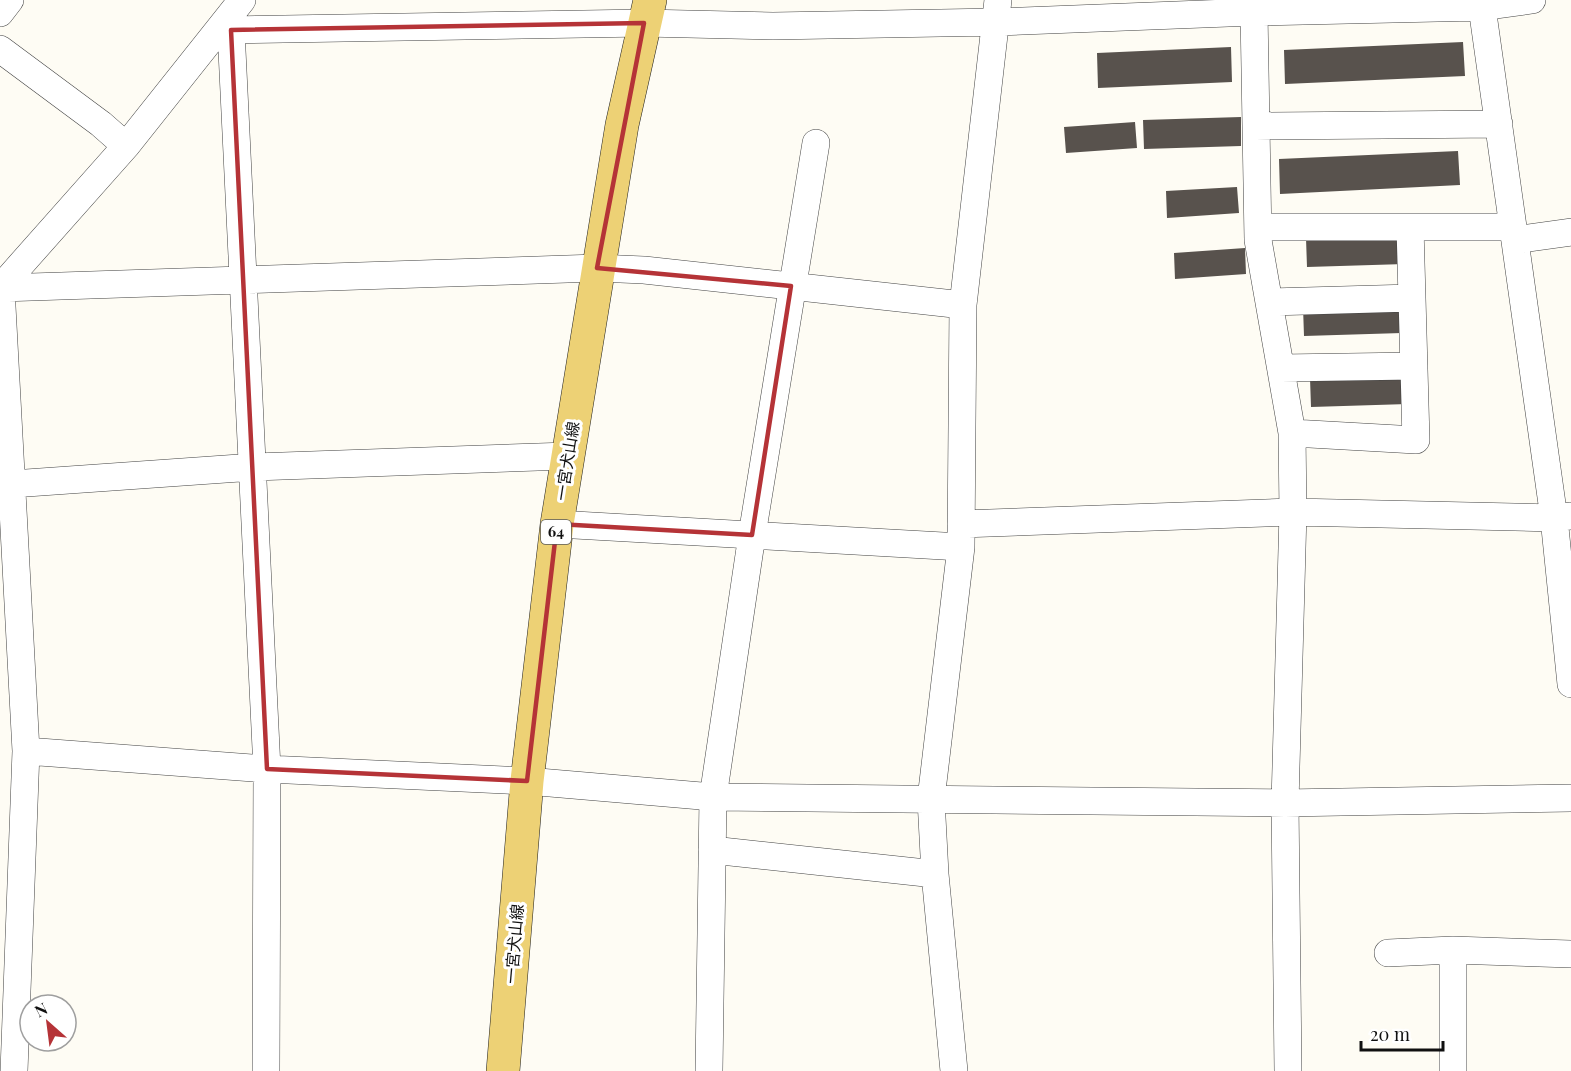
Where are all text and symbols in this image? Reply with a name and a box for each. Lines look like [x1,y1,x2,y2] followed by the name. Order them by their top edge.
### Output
[550,420,583,502] street label: 一宮犬山線
[541,520,571,544] road number: 64
[500,903,527,985] street label: 一宮犬山線
[18,993,78,1053] north arrow
[31,997,51,1021] text: N
[1361,1014,1444,1052] scale bar
[1370,1022,1410,1046] text: 20 m

